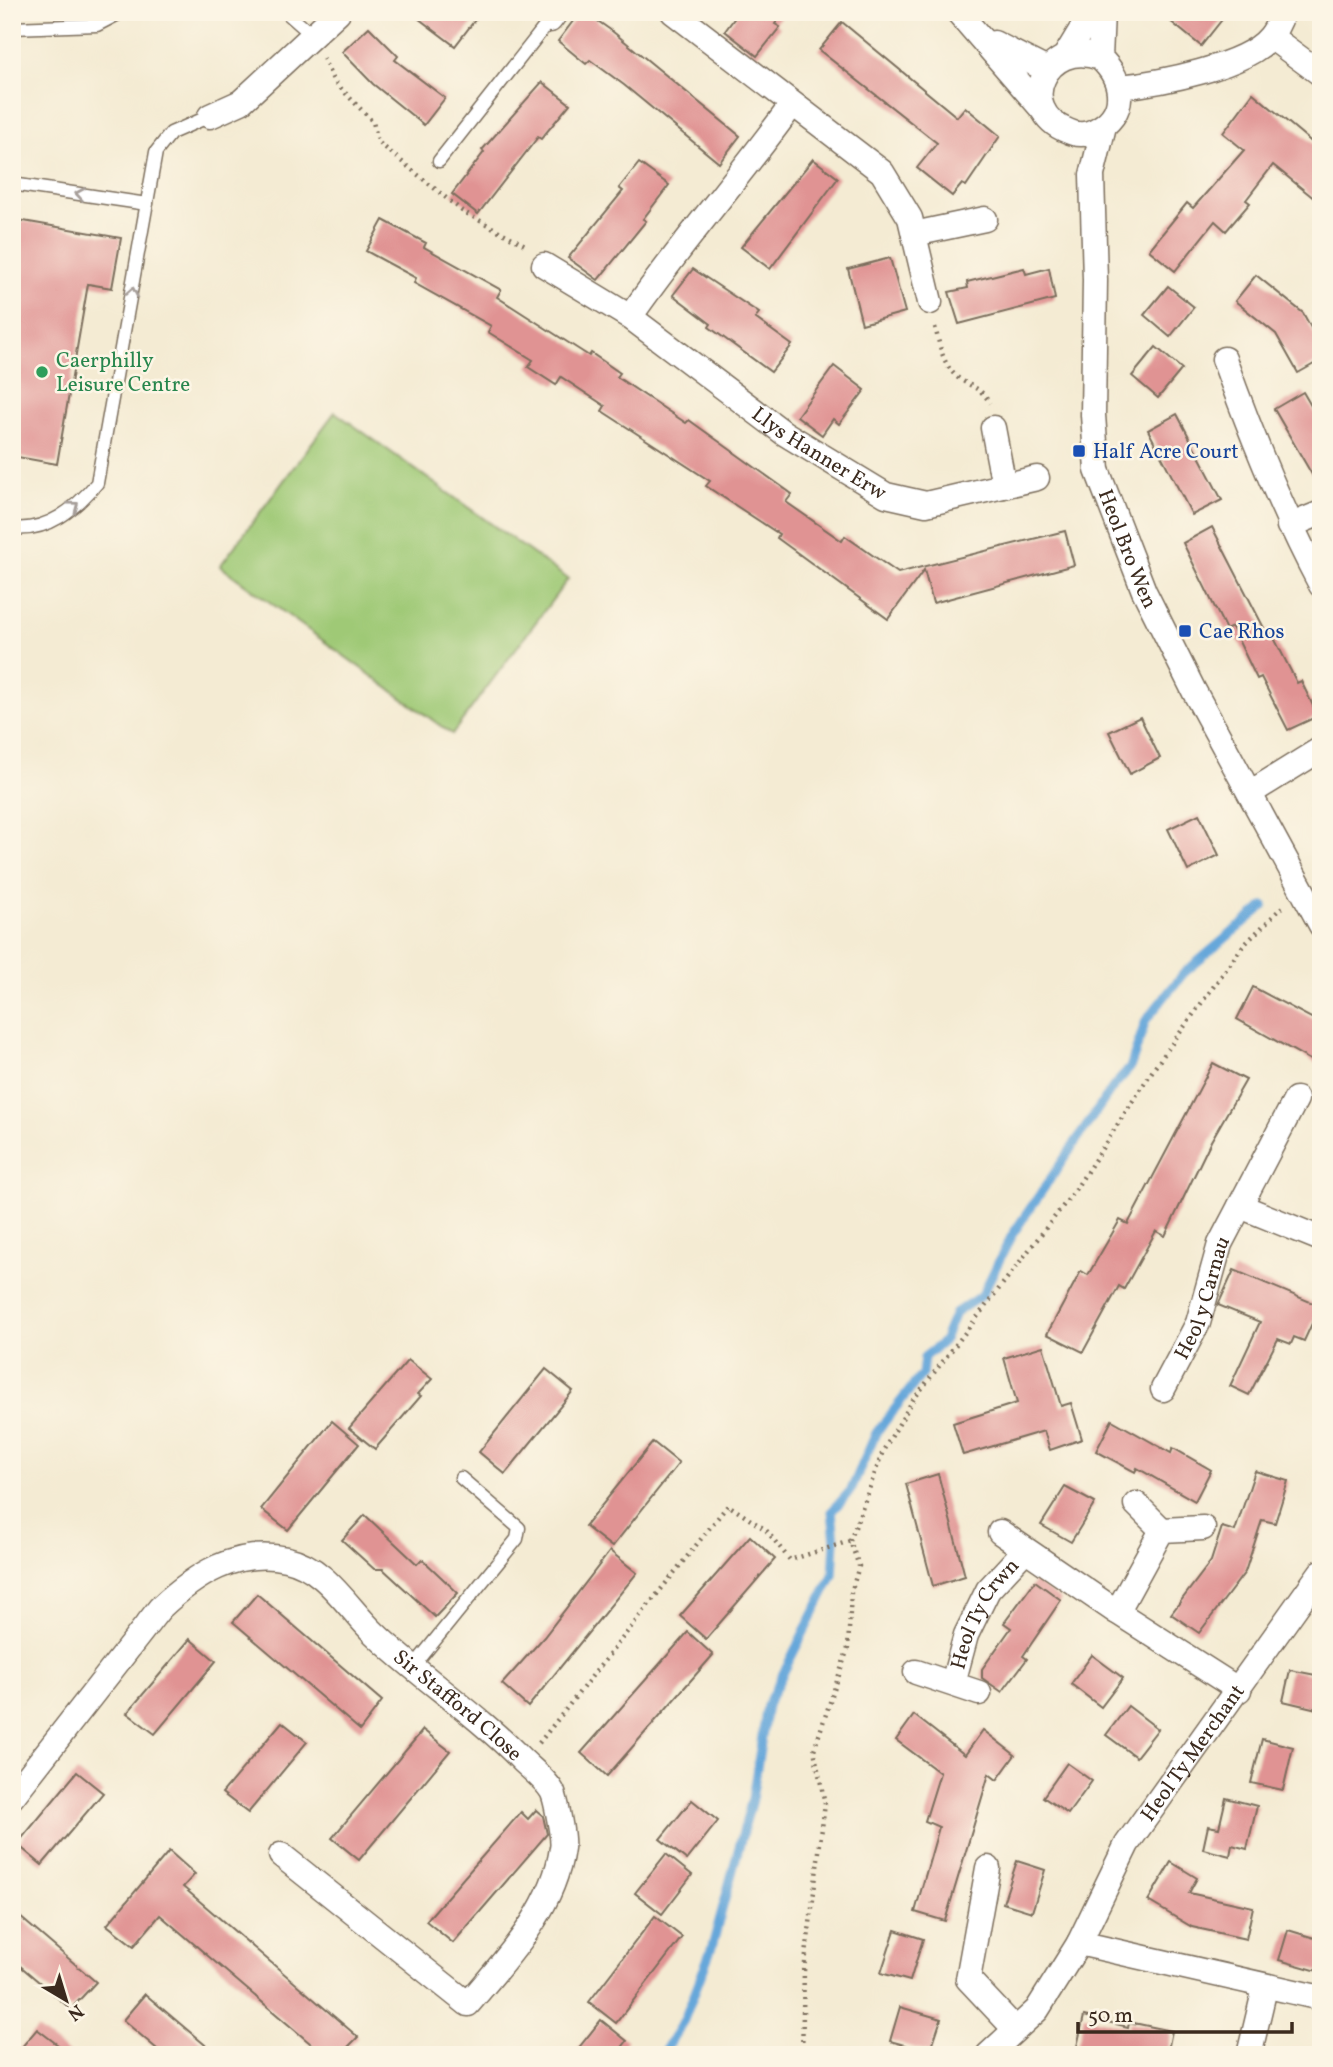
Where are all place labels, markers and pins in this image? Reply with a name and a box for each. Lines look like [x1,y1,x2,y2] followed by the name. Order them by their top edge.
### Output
[56,347,190,400] place label: Caerphilly Leisure Centre
[34,364,50,380] marker: Caerphilly Leisure Centre
[1093,438,1239,467] place label: Half Acre Court
[1071,443,1087,459] marker: Half Acre Court
[1199,618,1284,647] place label: Cae Rhos
[1177,623,1193,639] marker: Cae Rhos

